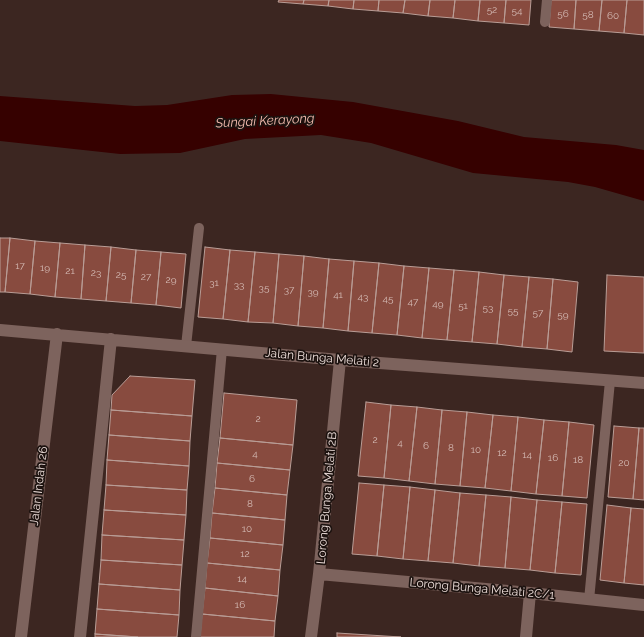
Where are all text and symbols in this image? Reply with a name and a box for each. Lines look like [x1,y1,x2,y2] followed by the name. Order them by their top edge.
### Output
[487,4,497,16] house number: 52
[512,5,522,17] house number: 54
[557,8,569,20] house number: 56
[582,9,594,21] house number: 58
[607,10,619,22] house number: 60
[215,111,315,131] water label: Sungai Kerayong
[15,260,25,272] house number: 17
[40,262,50,274] house number: 19
[65,265,75,277] house number: 21
[91,267,101,279] house number: 23
[116,269,126,281] house number: 25
[141,271,151,283] house number: 27
[165,274,177,286] house number: 29
[209,277,219,289] house number: 31
[234,279,244,291] house number: 33
[259,282,269,294] house number: 35
[284,284,294,296] house number: 37
[307,286,319,298] house number: 39
[333,289,343,301] house number: 41
[358,291,368,303] house number: 43
[383,293,393,305] house number: 45
[408,296,418,308] house number: 47
[432,298,444,310] house number: 49
[458,300,468,312] house number: 51
[483,302,493,314] house number: 53
[508,305,518,317] house number: 55
[533,307,543,319] house number: 57
[557,309,569,321] house number: 59
[264,346,380,370] street label: Jalan Bunga Melati 2
[255,413,261,425] house number: 2
[314,431,340,565] street label: Lorong Bunga Melati 2B
[372,434,378,446] house number: 2
[397,437,403,449] house number: 4
[423,440,429,452] house number: 6
[448,442,454,454] house number: 8
[471,444,481,456] house number: 10
[27,446,51,526] street label: Jalan Indah 26
[497,447,507,459] house number: 12
[252,448,258,460] house number: 4
[522,449,532,461] house number: 14
[548,452,558,464] house number: 16
[573,454,583,466] house number: 18
[618,457,630,469] house number: 20
[249,473,255,485] house number: 6
[247,498,253,510] house number: 8
[242,523,252,535] house number: 10
[240,548,250,560] house number: 12
[237,573,247,585] house number: 14
[409,575,555,603] street label: Lorong Bunga Melati 2C/1
[235,599,245,611] house number: 16

